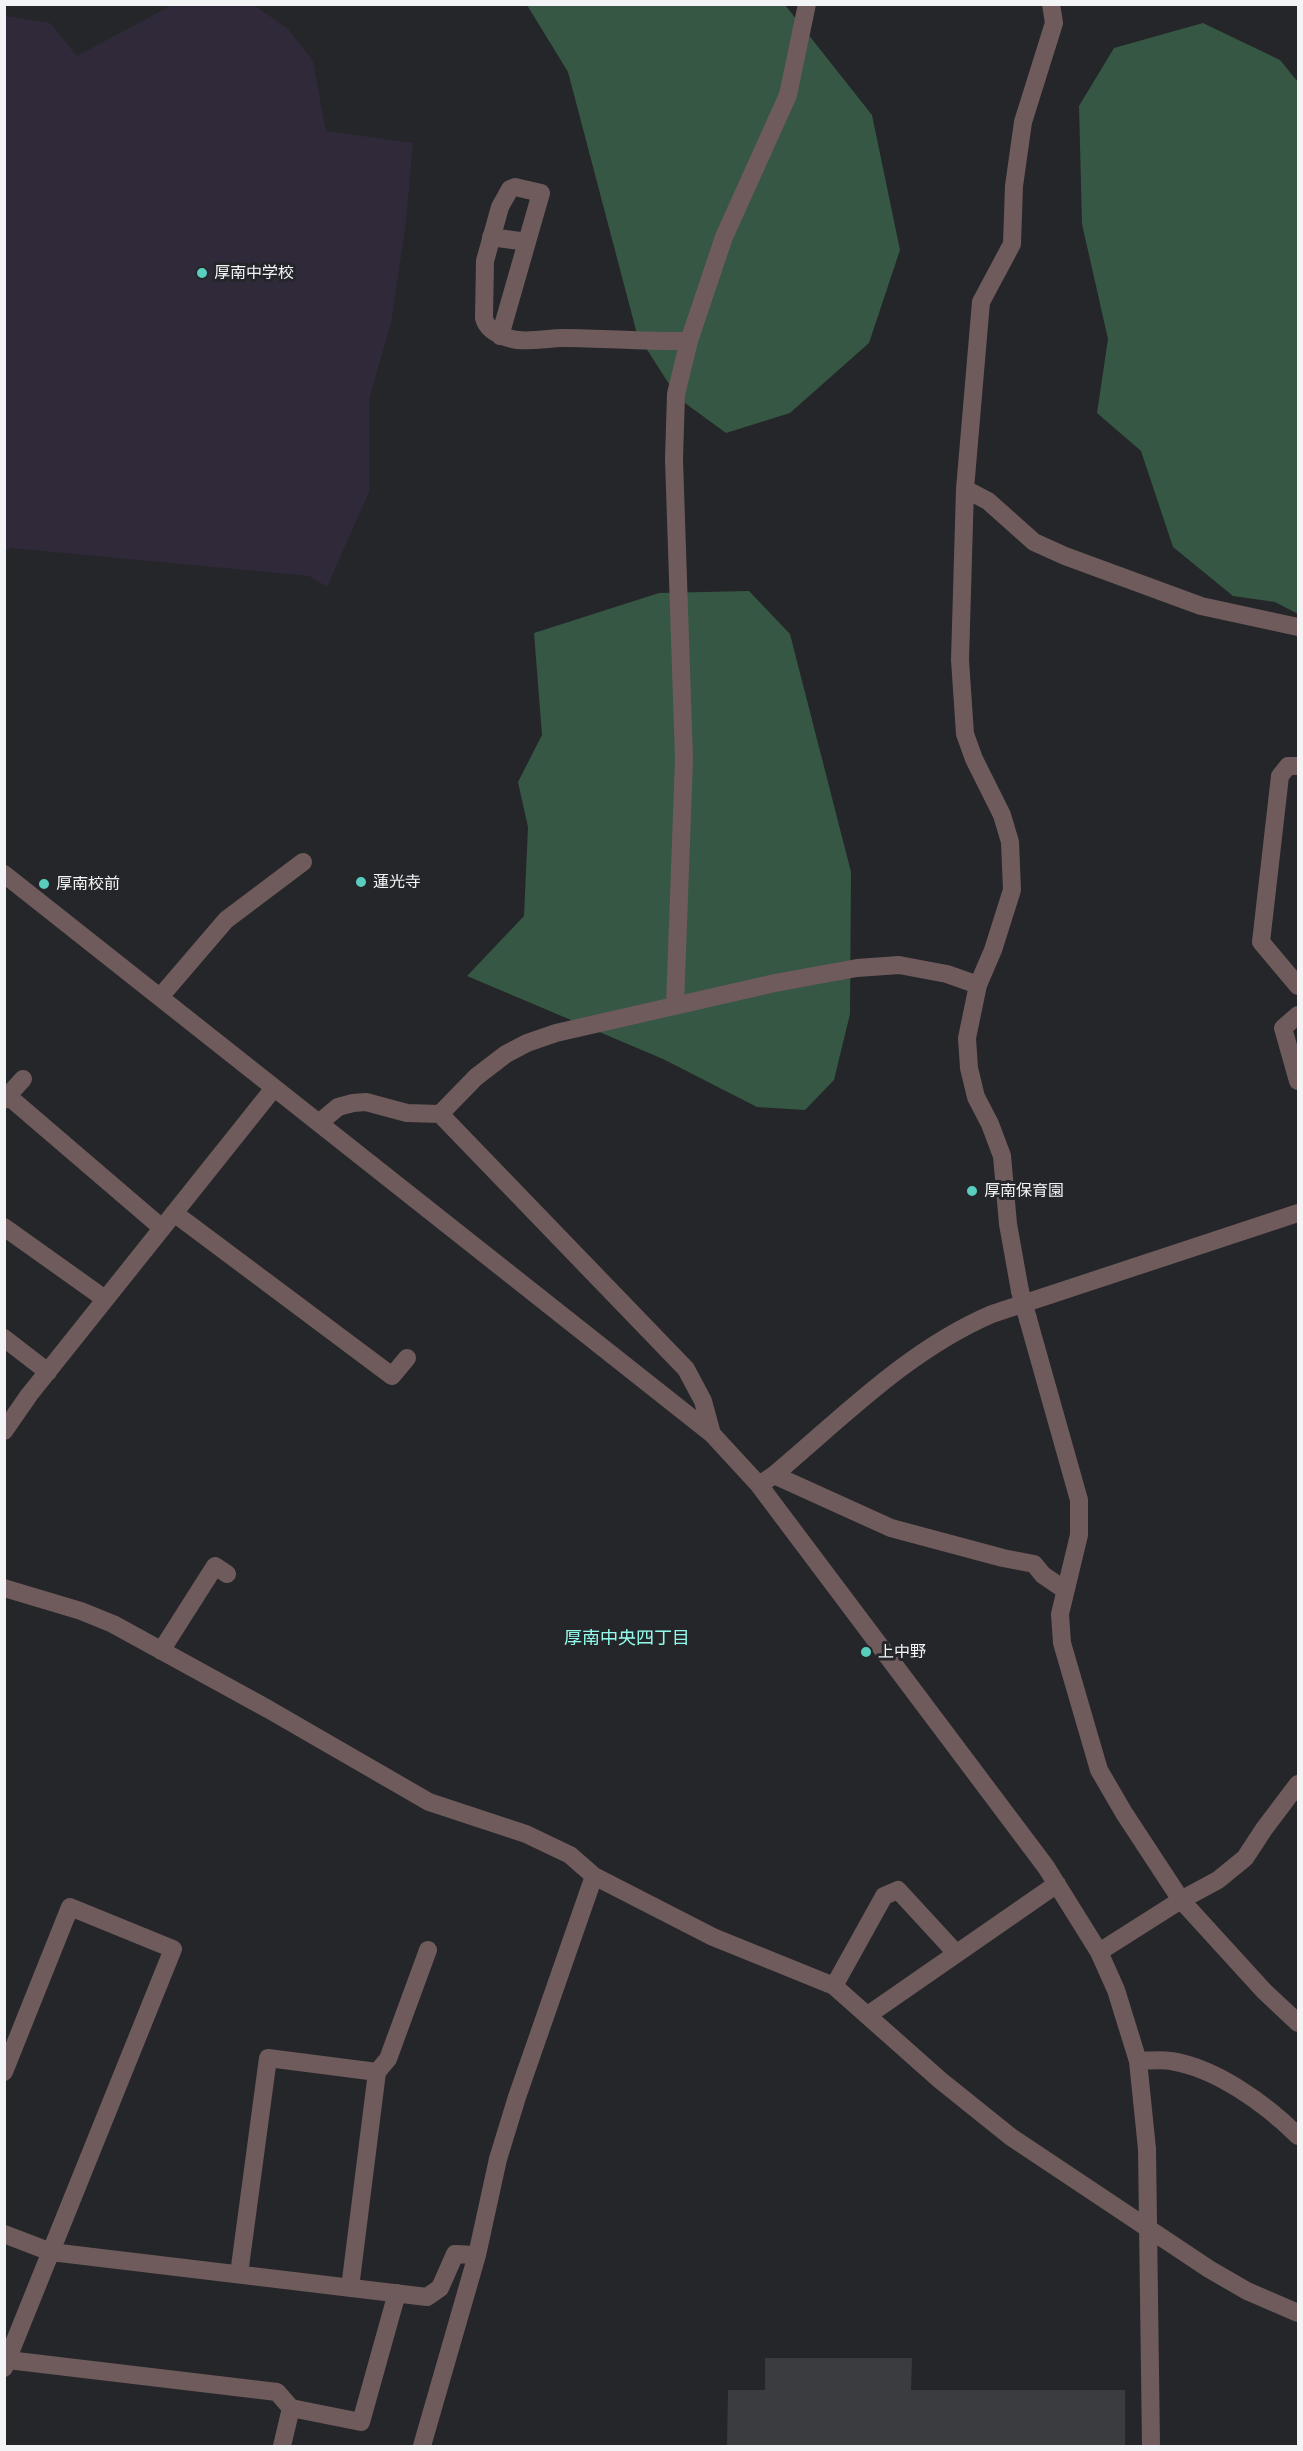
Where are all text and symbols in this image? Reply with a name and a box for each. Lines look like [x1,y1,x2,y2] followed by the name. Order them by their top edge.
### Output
[214,263,294,283] place label: 厚南中学校
[195,266,209,280] marker: 厚南中学校
[373,872,421,892] place label: 蓮光寺
[56,874,120,894] place label: 厚南校前
[354,875,368,889] marker: 蓮光寺
[37,877,51,891] marker: 厚南校前
[984,1181,1064,1201] place label: 厚南保育園
[965,1184,979,1198] marker: 厚南保育園
[564,1628,690,1650] district label: 厚南中央四丁目
[878,1642,926,1662] place label: 上中野
[859,1645,873,1659] marker: 上中野

